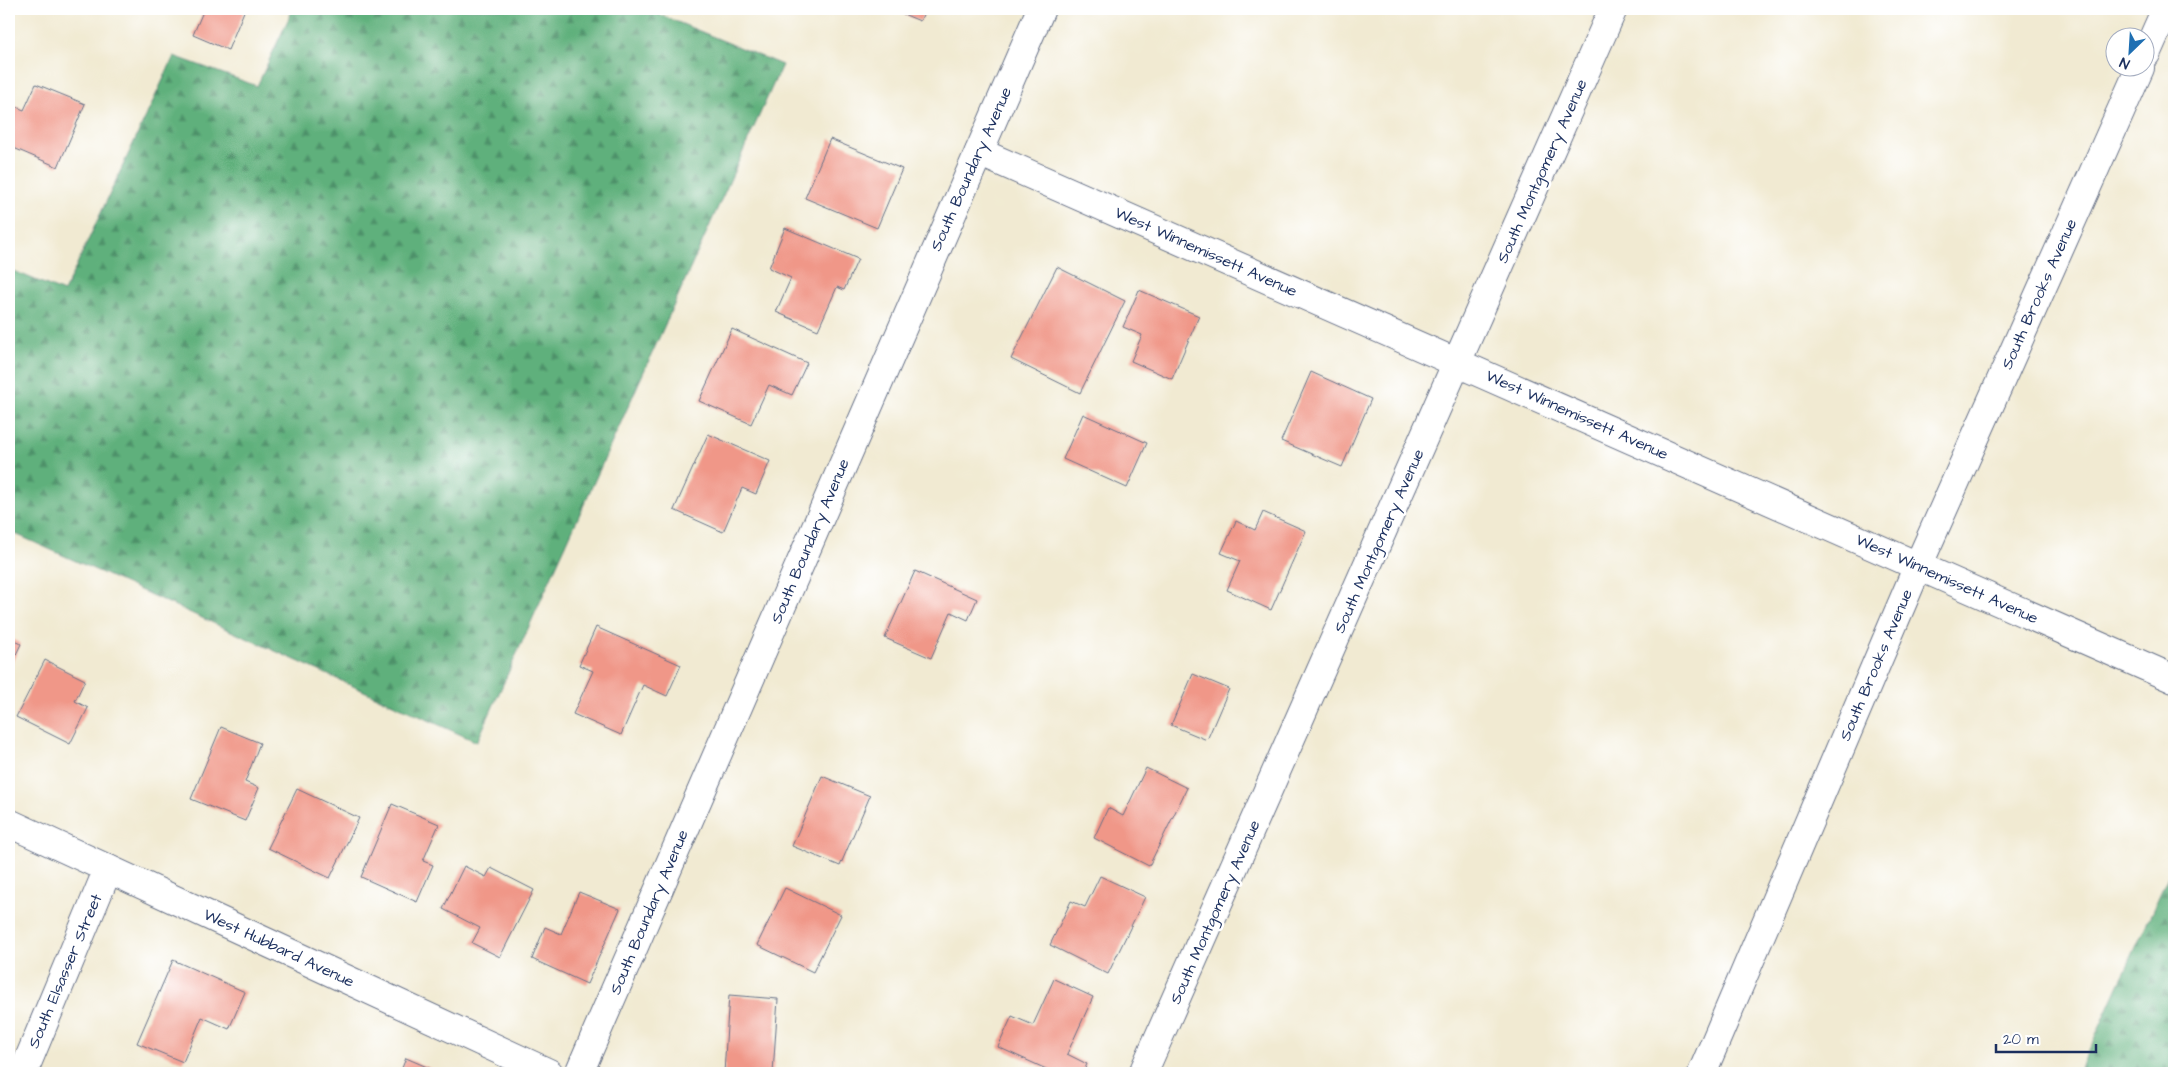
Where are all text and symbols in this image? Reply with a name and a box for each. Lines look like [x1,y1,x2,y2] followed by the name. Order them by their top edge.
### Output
[2106,28,2156,78] north arrow
[2117,52,2133,74] text: N
[1491,75,1594,267] street label: South Montgomery Avenue
[925,83,1018,255] street label: South Boundary Avenue
[1111,202,1301,302] street label: West Winnemissett Avenue
[1996,215,2082,373] street label: South Brooks Avenue
[1482,365,1672,465] street label: West Winnemissett Avenue
[1328,445,1431,637] street label: South Montgomery Avenue
[765,455,856,627] street label: South Boundary Avenue
[1852,529,2042,629] street label: West Winnemissett Avenue
[1834,586,1918,744] street label: South Brooks Avenue
[1164,816,1267,1008] street label: South Montgomery Avenue
[604,826,695,998] street label: South Boundary Avenue
[23,890,108,1052] street label: South Elsasser Street
[200,903,358,993] street label: West Hubbard Avenue
[1996,1022,2096,1054] scale bar
[2003,1029,2039,1050] text: 20 m

